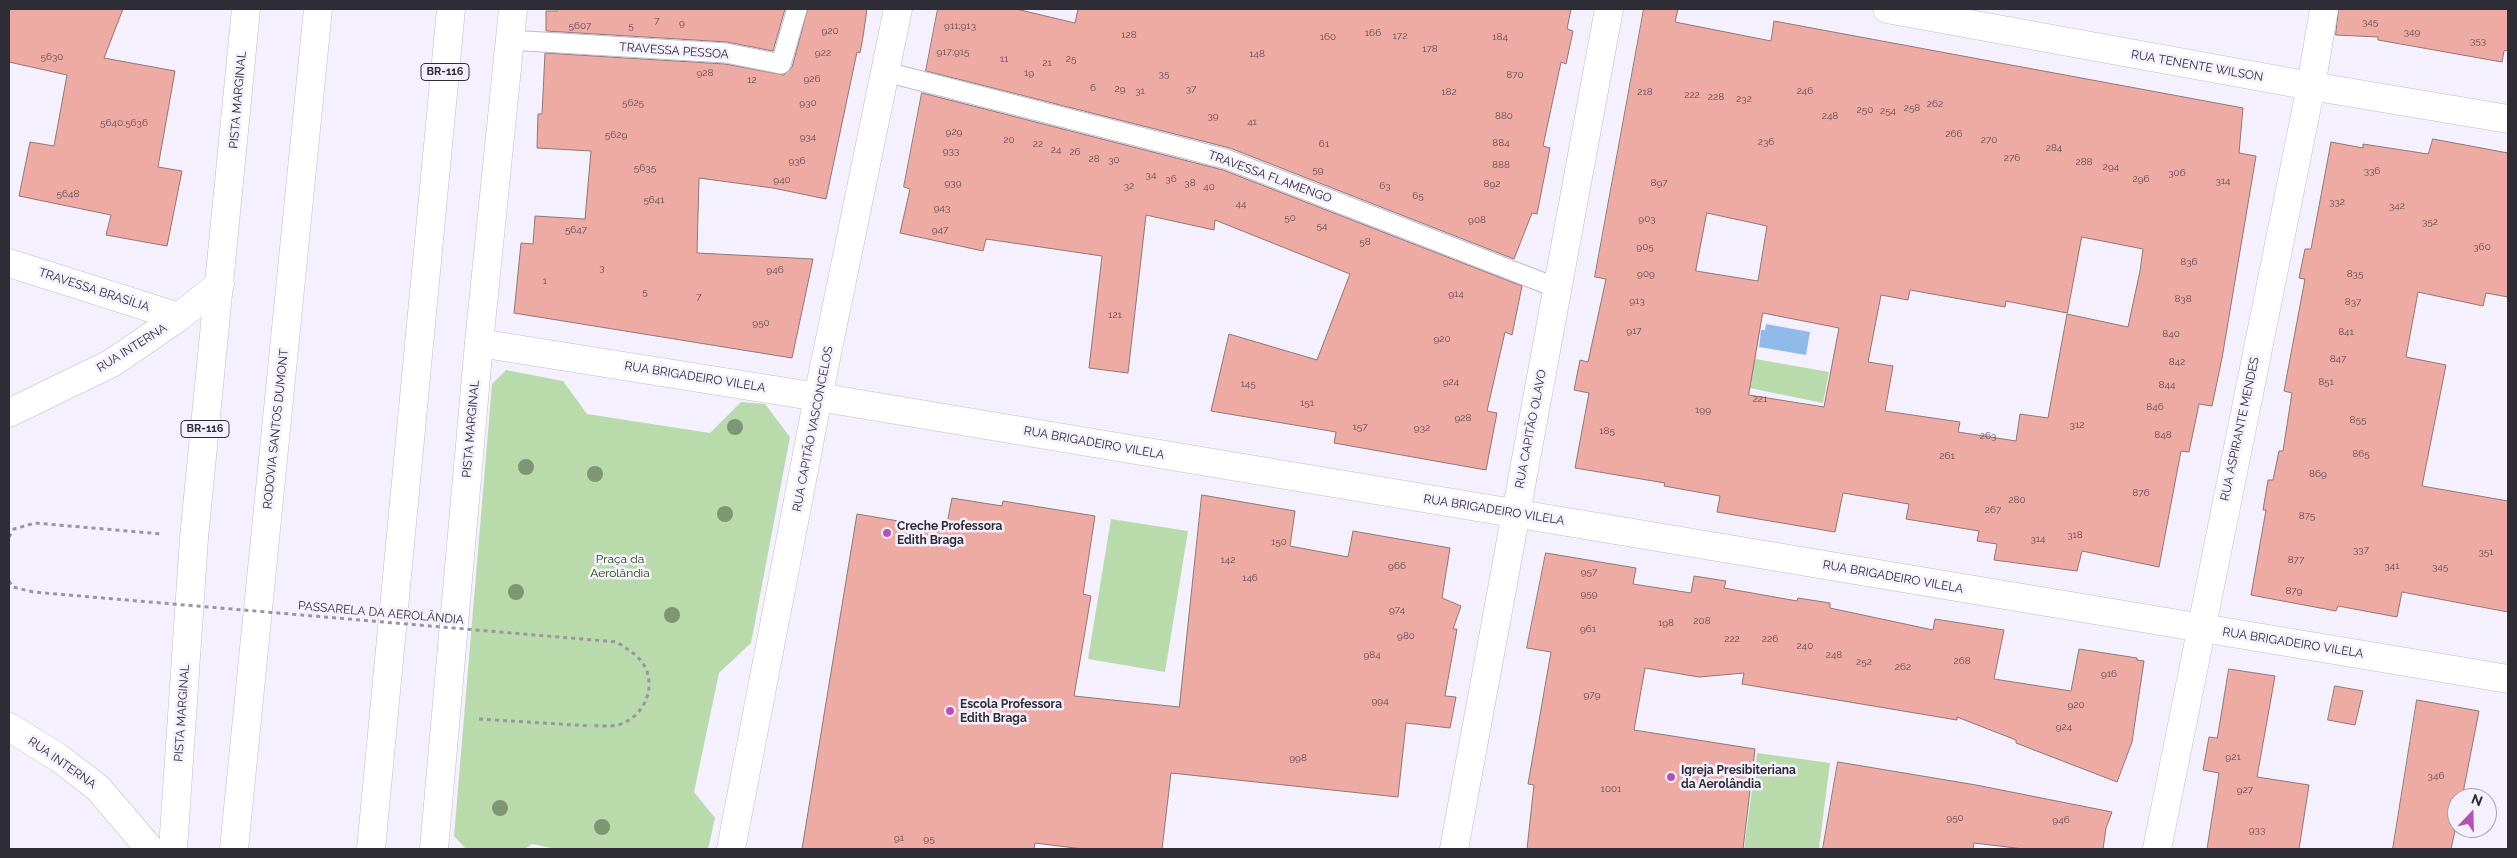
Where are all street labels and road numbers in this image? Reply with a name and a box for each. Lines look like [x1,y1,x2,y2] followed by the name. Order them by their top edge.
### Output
[619,40,729,62] street label: TRAVESSA PESSOA
[2130,47,2264,85] street label: RUA TENENTE WILSON
[227,51,249,149] street label: PISTA MARGINAL
[421,64,469,80] road number: BR-116
[1206,148,1334,206] street label: TRAVESSA FLAMENGO
[37,265,151,315] street label: TRAVESSA BRASÍLIA
[94,321,170,375] street label: RUA INTERNA
[790,345,836,513] street label: RUA CAPITÃO VASCONCELOS
[260,348,292,510] street label: RODOVIA SANTOS DUMONT
[2218,356,2262,502] street label: RUA ASPIRANTE MENDES
[623,359,767,395] street label: RUA BRIGADEIRO VILELA
[1512,368,1550,490] street label: RUA CAPITÃO OLAVO
[460,380,482,478] street label: PISTA MARGINAL
[181,420,229,438] road number: BR-116
[1023,424,1165,462] street label: RUA BRIGADEIRO VILELA
[1422,492,1566,528] street label: RUA BRIGADEIRO VILELA
[1822,558,1964,596] street label: RUA BRIGADEIRO VILELA
[297,599,465,627] street label: PASSARELA DA AEROLÂNDIA
[2221,625,2365,661] street label: RUA BRIGADEIRO VILELA
[171,664,193,762] street label: PISTA MARGINAL
[25,734,99,792] street label: RUA INTERNA

